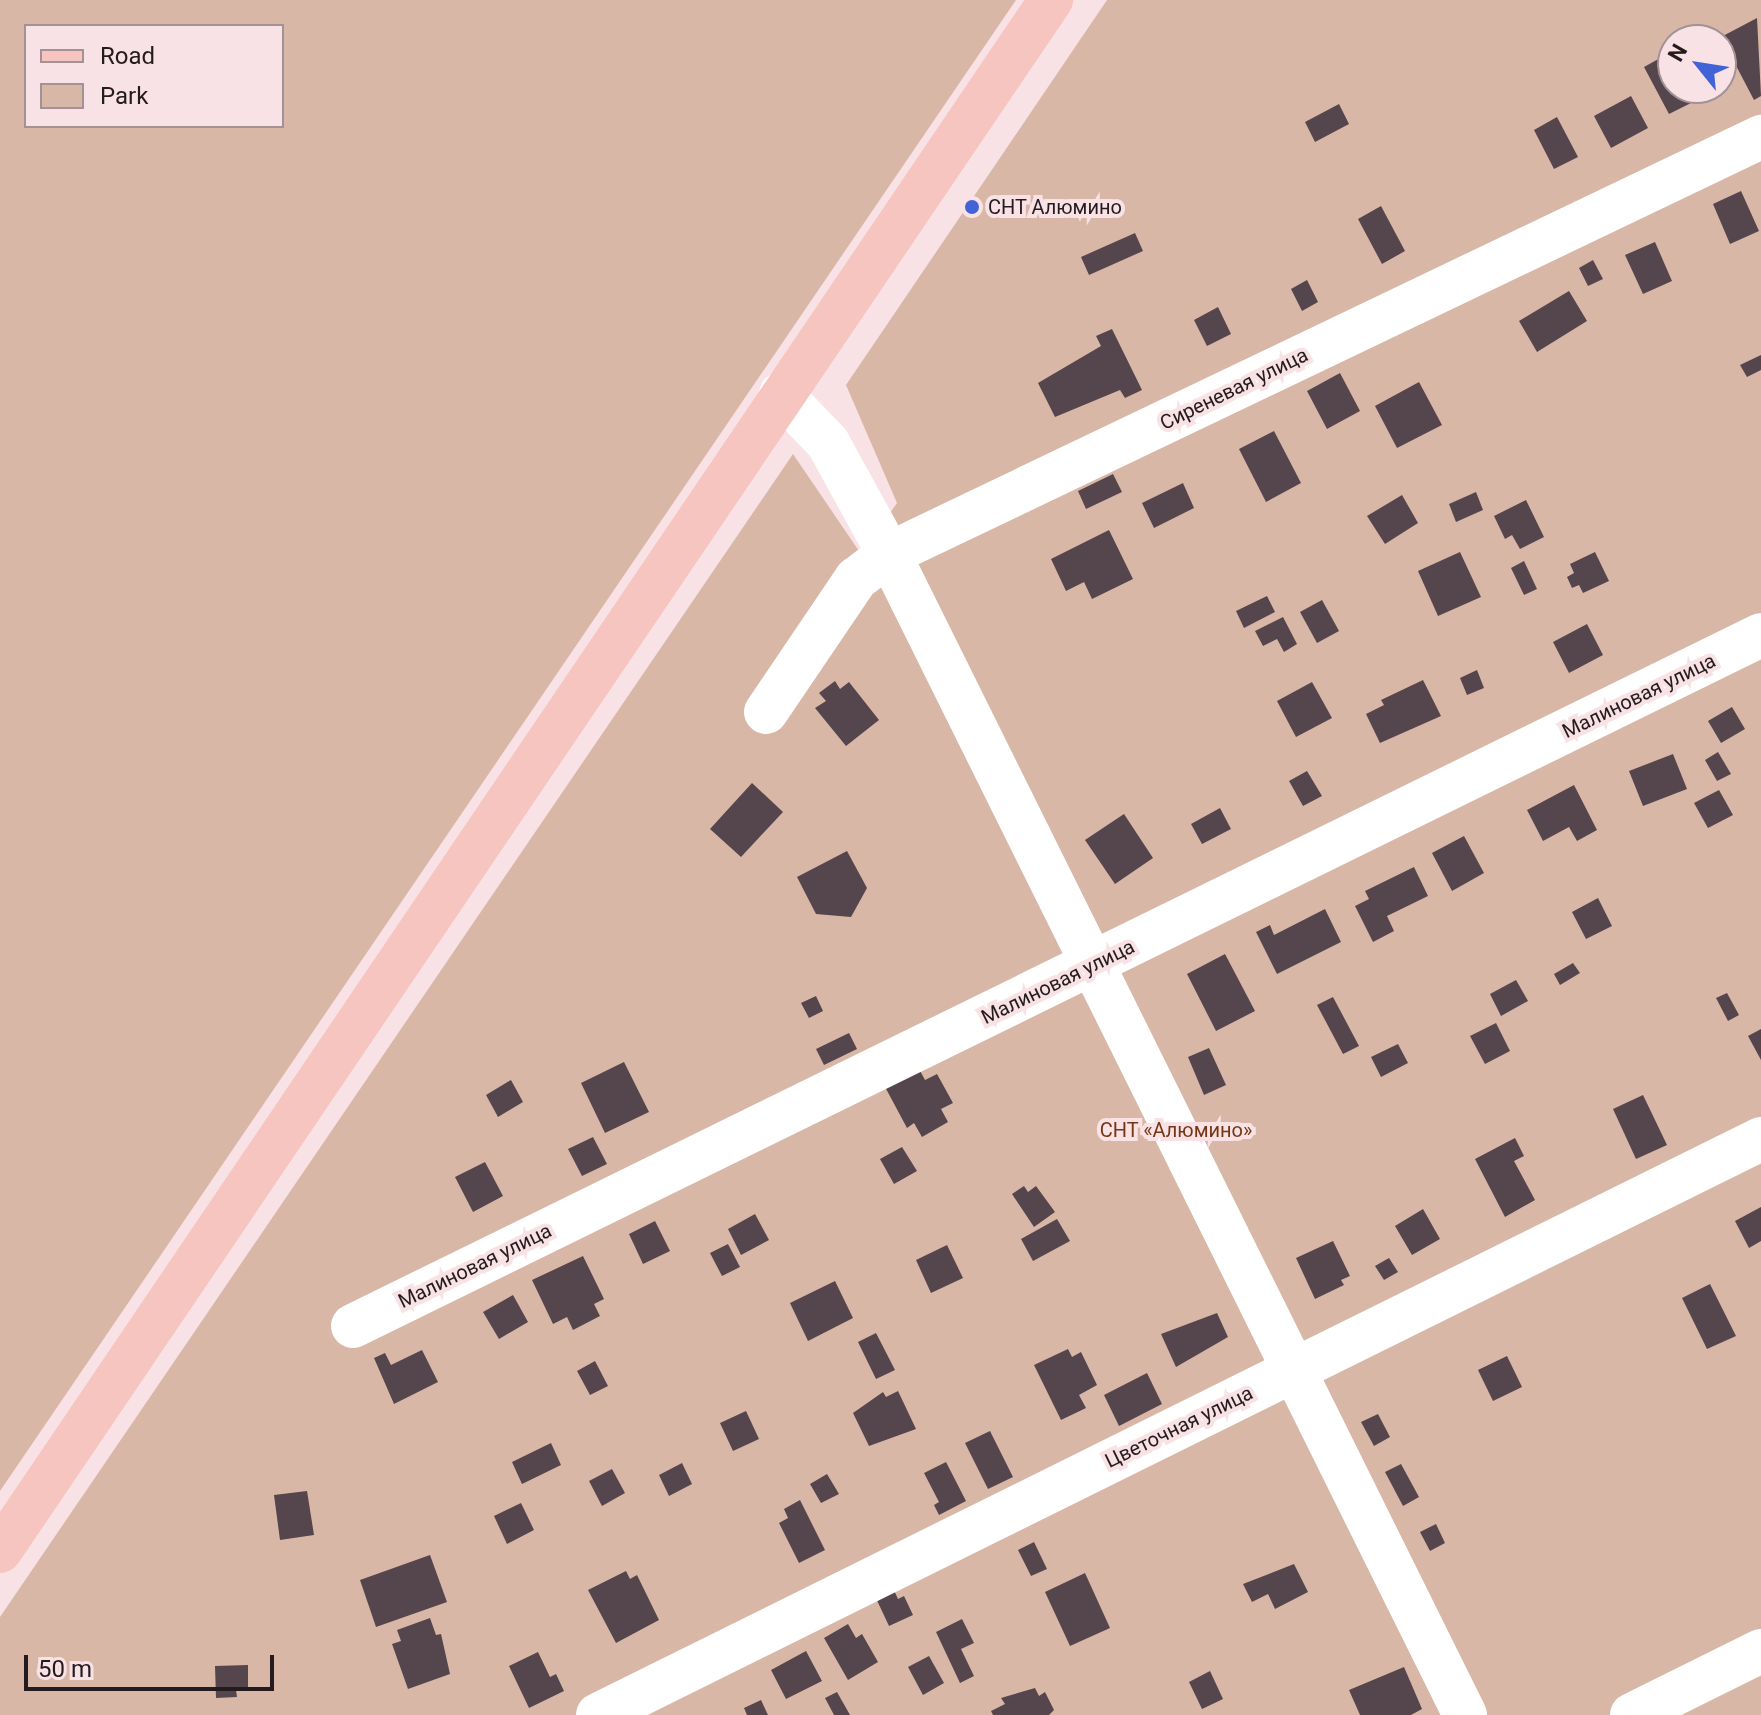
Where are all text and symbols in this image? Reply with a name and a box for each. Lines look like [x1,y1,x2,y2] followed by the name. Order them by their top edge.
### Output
[24,24,284,128] legend
[1657,24,1737,104] north arrow
[1663,40,1692,66] text: N
[100,42,155,70] text: Road
[100,82,148,110] text: Park
[988,195,1122,219] place label: СНТ Алюмино
[963,198,981,216] marker: СНТ Алюмино
[1156,343,1312,435] street label: Сиреневая улица
[1558,648,1720,744] street label: Малиновая улица
[977,934,1139,1030] street label: Малиновая улица
[1099,1118,1253,1142] park label: СНТ «Алюмино»
[394,1218,556,1314] street label: Малиновая улица
[1101,1381,1257,1473] street label: Цветочная улица
[28,1639,278,1689] scale bar
[38,1655,92,1683] text: 50 m

